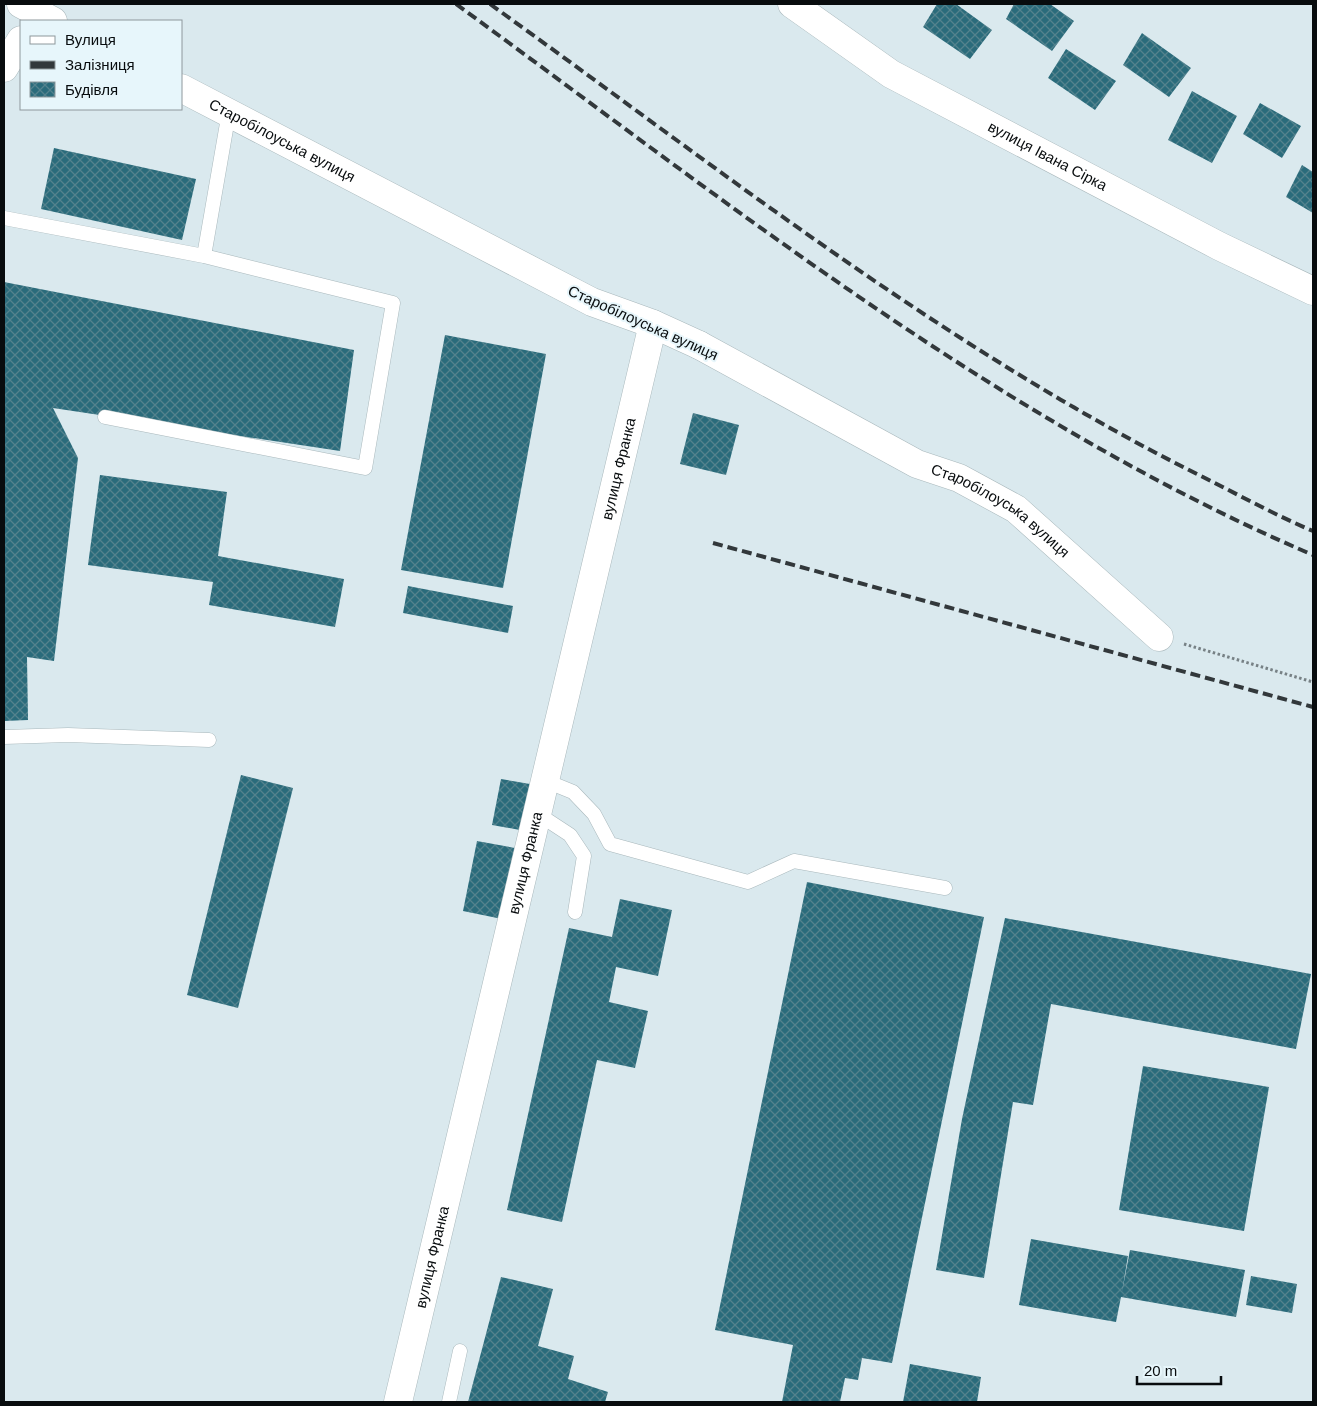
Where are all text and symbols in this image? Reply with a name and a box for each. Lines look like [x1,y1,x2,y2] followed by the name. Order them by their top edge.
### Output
[20,20,182,110] legend
[65,31,116,48] text: Вулиця
[65,56,135,73] text: Залізниця
[65,81,118,98] text: Будівля
[206,95,358,185] street label: Старобілоуська вулиця
[985,118,1111,194] street label: вулиця Івана Сірка
[566,282,721,363] street label: Старобілоуська вулиця
[598,415,639,521] street label: вулиця Франка
[929,460,1073,561] street label: Старобілоуська вулиця
[505,809,545,916] street label: вулиця Франка
[412,1203,452,1310] street label: вулиця Франка
[1137,1354,1221,1386] scale bar
[1144,1362,1177,1379] text: 20 m

